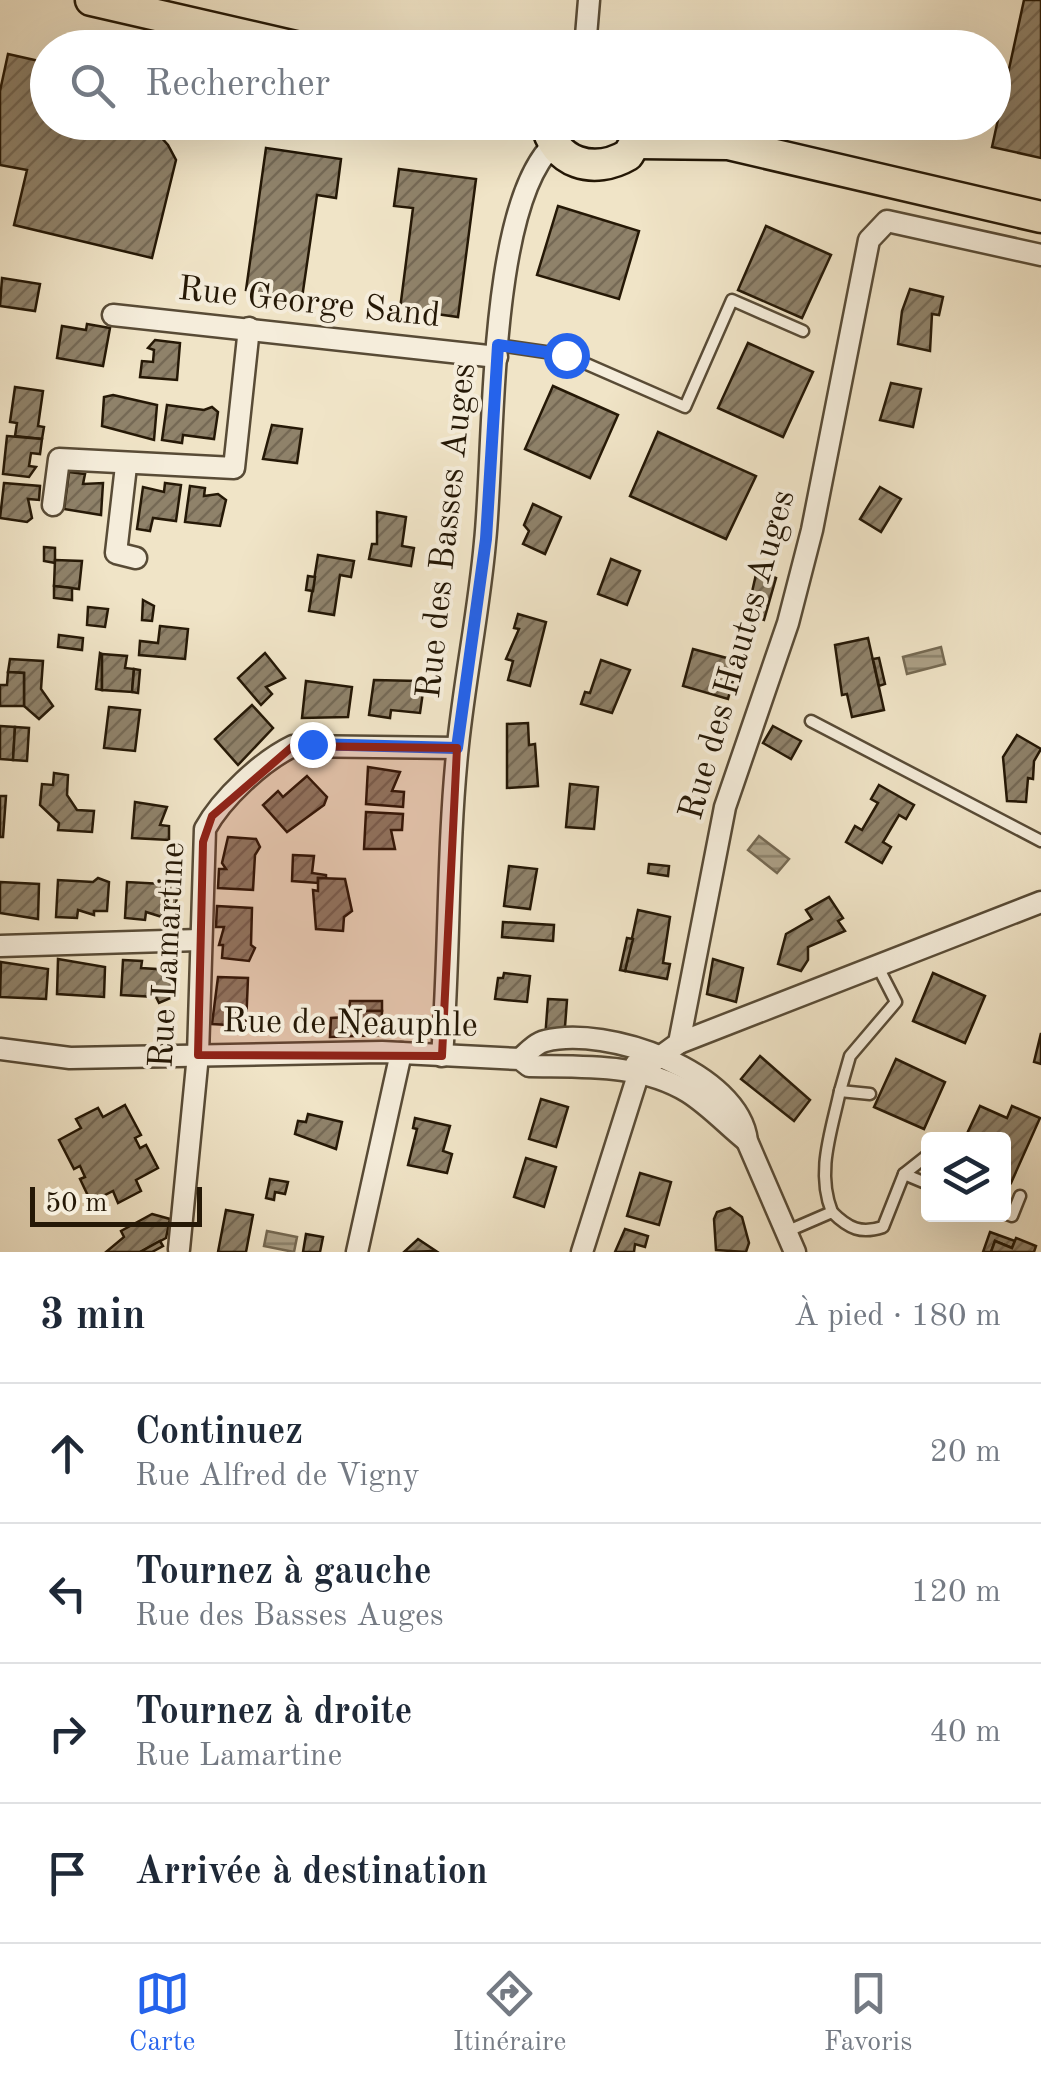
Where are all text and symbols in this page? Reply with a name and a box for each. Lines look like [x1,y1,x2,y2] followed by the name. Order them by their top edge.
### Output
[30,30,1011,140] search box
[65,58,120,113] icon: search
[145,66,330,104] text: Rechercher
[176,272,442,334] street label: Rue George Sand
[544,333,590,379] route start
[412,361,482,701] street label: Rue des Basses Auges
[674,486,802,824] street label: Rue des Hautes Auges
[290,722,336,768] route end
[145,841,191,1069] street label: Rue Lamartine
[222,1004,478,1044] street label: Rue de Neauphle
[921,1132,1011,1222] map controls
[921,1132,1011,1222] button: layers
[30,1182,202,1226] scale bar
[45,1190,108,1218] text: 50 m
[40,1296,146,1338] text: 3 min
[794,1301,1001,1333] text: À pied · 180 m
[135,1414,303,1452] text: Continuez
[40,1426,95,1481] icon: ahead
[930,1437,1001,1469] text: 20 m
[135,1461,420,1493] text: Rue Alfred de Vigny
[135,1554,432,1592] text: Tournez à gauche
[40,1566,95,1621] icon: left
[911,1577,1001,1609] text: 120 m
[135,1601,444,1633] text: Rue des Basses Auges
[135,1694,413,1732] text: Tournez à droite
[40,1706,95,1761] icon: right
[930,1717,1001,1749] text: 40 m
[135,1741,342,1773] text: Rue Lamartine
[40,1846,95,1901] icon: arrive
[135,1854,488,1892] text: Arrivée à destination
[129,1966,195,2061] tab: Carte
[453,1966,566,2061] tab: Itinéraire
[824,1966,912,2061] tab: Favoris

